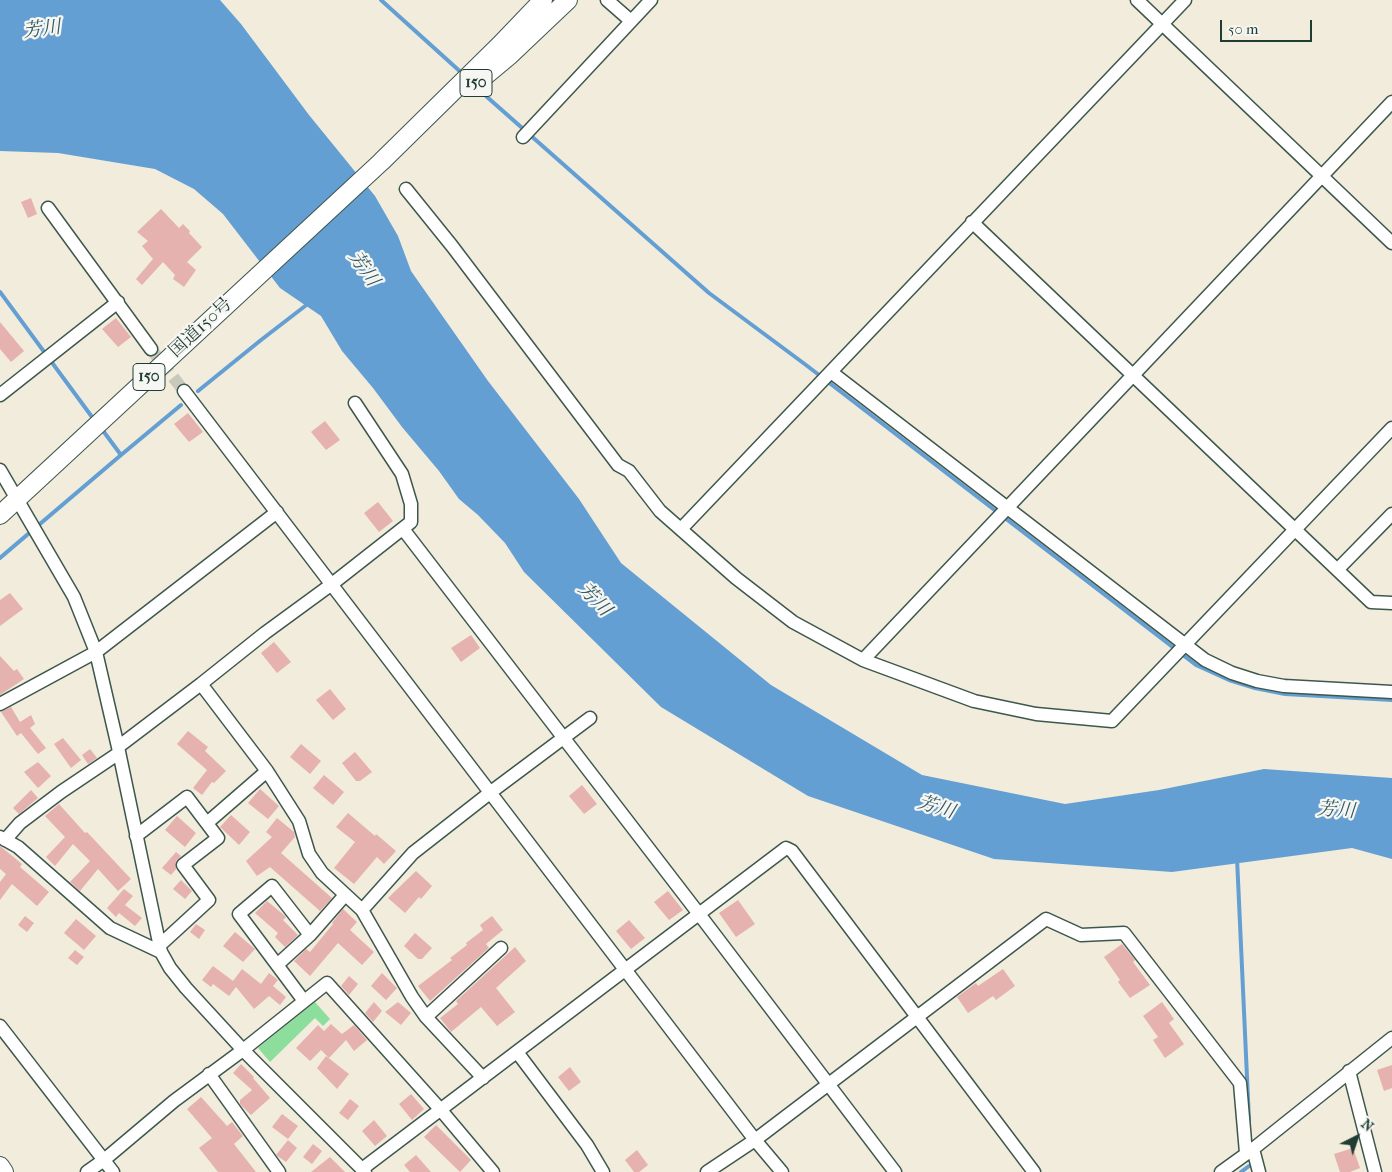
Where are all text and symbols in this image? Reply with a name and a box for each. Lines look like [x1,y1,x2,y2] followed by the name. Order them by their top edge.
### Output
[1222,10,1314,42] scale bar
[22,16,62,44] water label: 芳川
[1228,20,1258,38] text: 50 m
[460,70,492,96] road number: 150
[343,247,383,291] water label: 芳川
[165,294,237,362] street label: 国道150号
[133,364,165,391] road number: 150
[573,578,615,622] water label: 芳川
[914,792,958,824] water label: 芳川
[1316,798,1356,824] water label: 芳川
[1332,1112,1382,1162] north arrow
[1358,1115,1377,1135] text: N

